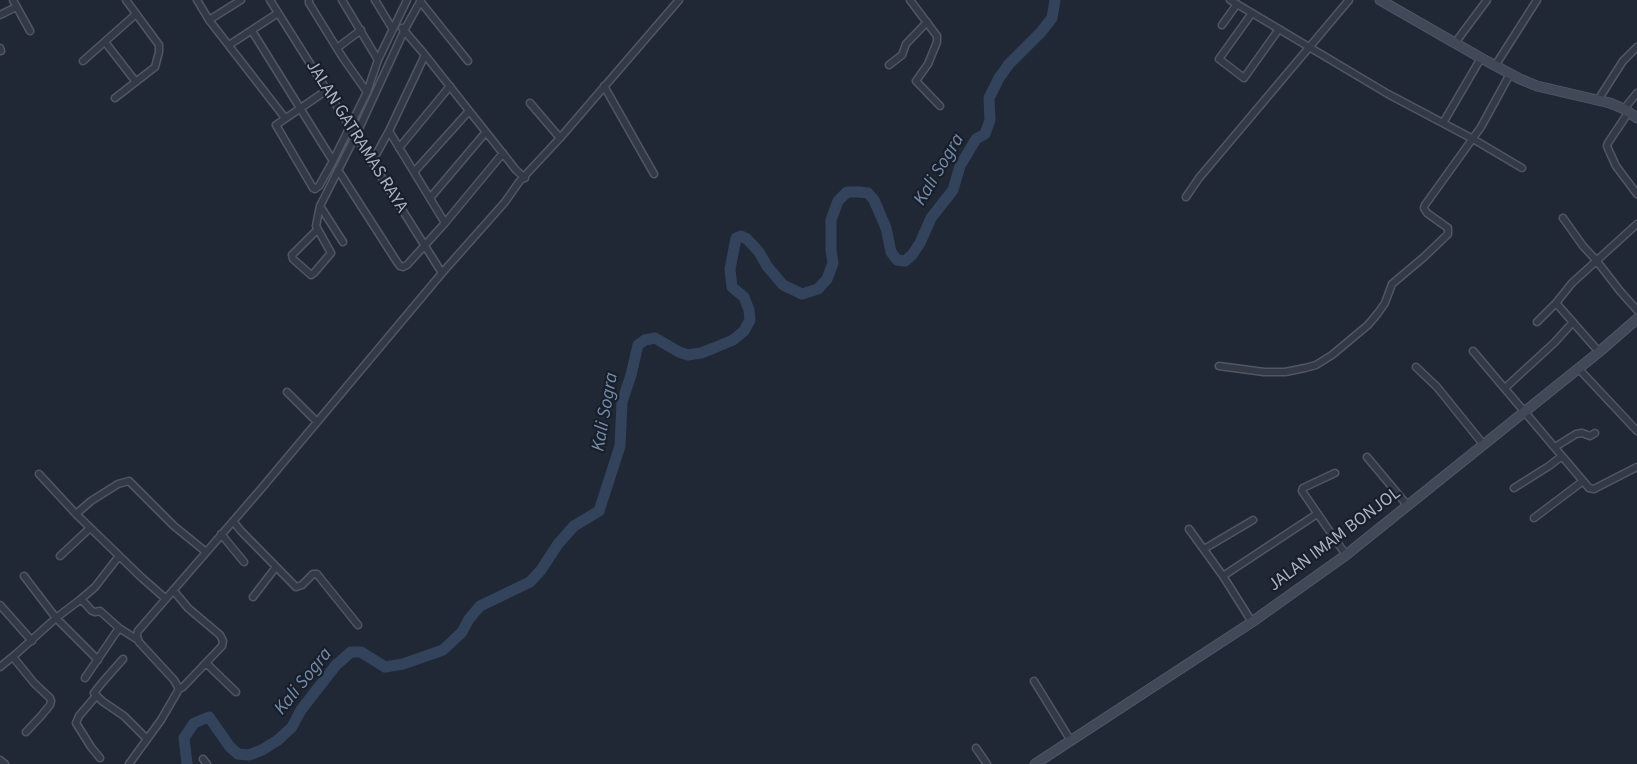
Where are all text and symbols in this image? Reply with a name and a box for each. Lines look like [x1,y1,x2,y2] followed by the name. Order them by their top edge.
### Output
[300,57,412,217] street label: JALAN GATRAMAS RAYA
[910,130,970,210] water label: Kali Sogra
[588,371,624,453] water label: Kali Sogra
[1265,483,1405,597] street label: JALAN IMAM BONJOL
[270,644,338,720] water label: Kali Sogra

